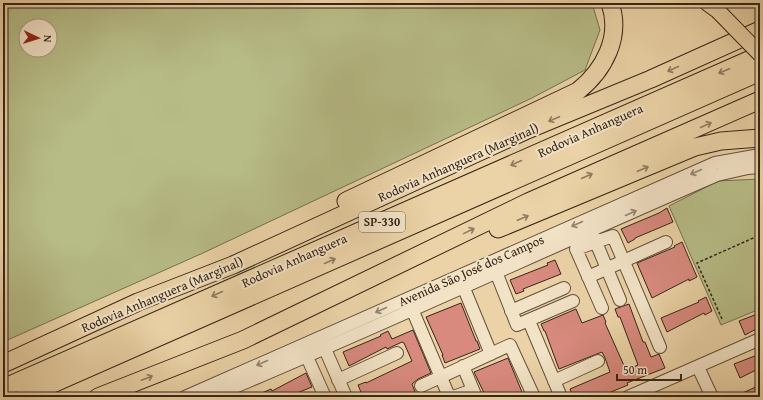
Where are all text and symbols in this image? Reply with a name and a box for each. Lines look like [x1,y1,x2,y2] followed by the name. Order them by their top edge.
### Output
[18,18,58,58] north arrow
[40,34,56,44] text: N
[668,65,680,73] one-way arrow
[719,68,731,76] one-way arrow
[535,98,647,162] street label: Rodovia Anhanguera
[548,116,560,124] one-way arrow
[375,118,542,207] street label: Rodovia Anhanguera (Marginal)
[700,121,712,128] one-way arrow
[510,160,522,167] one-way arrow
[636,165,648,172] one-way arrow
[690,168,702,176] one-way arrow
[580,172,592,179] one-way arrow
[625,209,637,216] one-way arrow
[359,212,405,232] road number: SP-330
[516,214,528,221] one-way arrow
[571,221,583,228] one-way arrow
[463,227,475,234] one-way arrow
[239,228,351,292] street label: Rodovia Anhanguera
[395,230,547,311] street label: Avenida São José dos Campos
[78,252,246,337] street label: Rodovia Anhanguera (Marginal)
[323,257,335,264] one-way arrow
[212,291,224,298] one-way arrow
[375,307,387,314] one-way arrow
[617,356,681,382] scale bar
[256,360,268,367] one-way arrow
[623,361,647,378] text: 50 m
[141,373,153,381] one-way arrow

